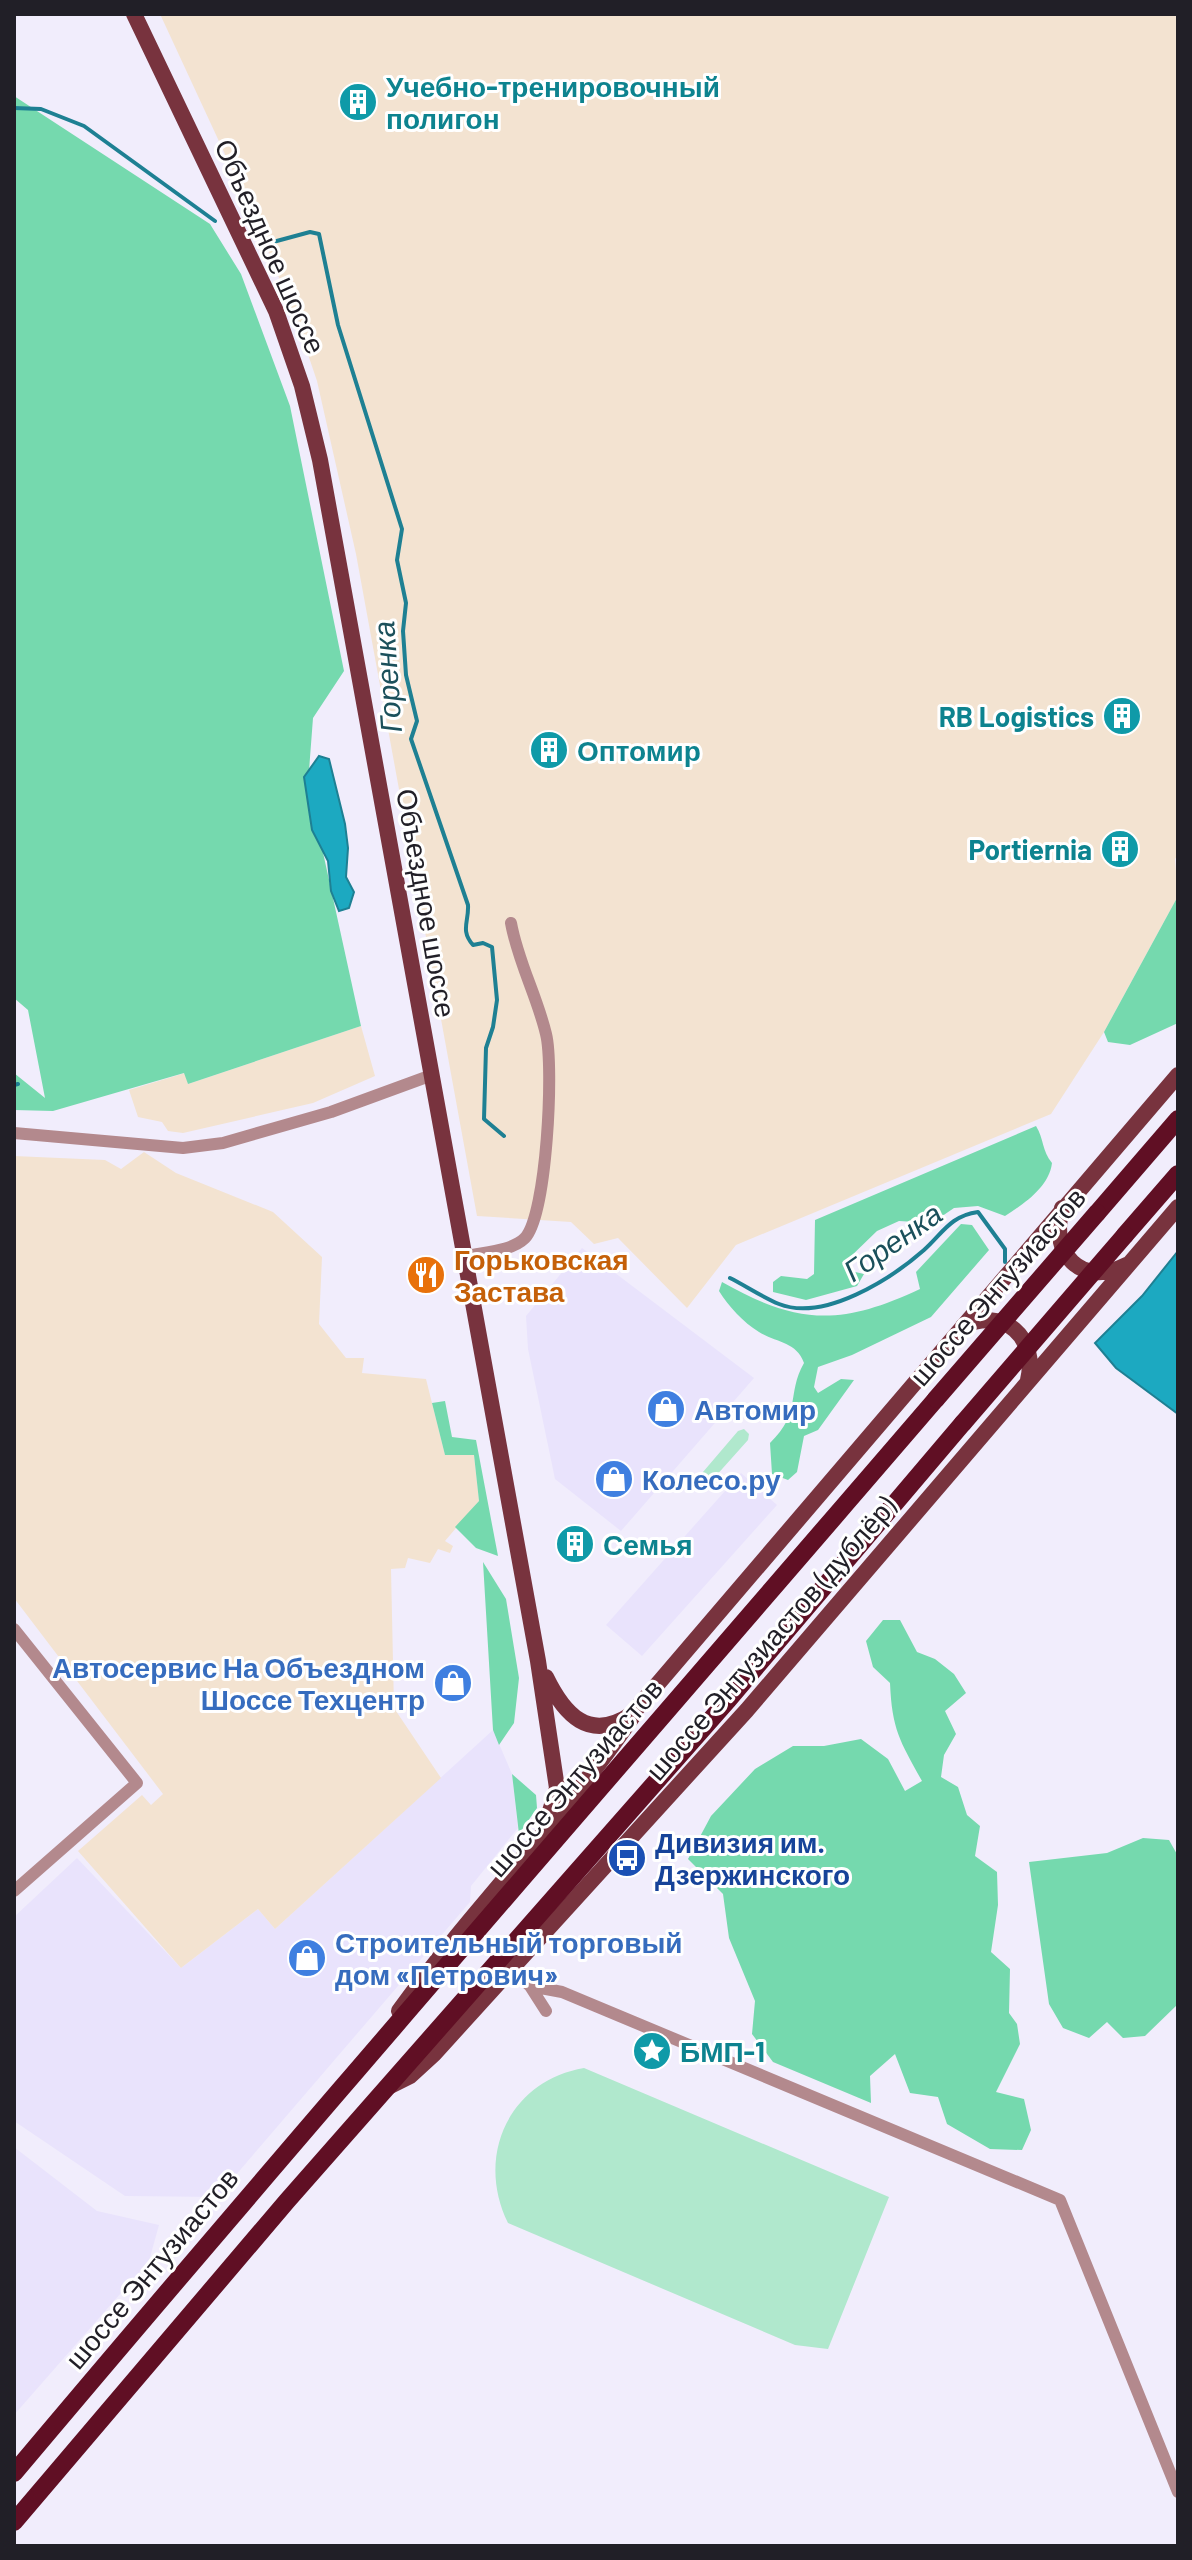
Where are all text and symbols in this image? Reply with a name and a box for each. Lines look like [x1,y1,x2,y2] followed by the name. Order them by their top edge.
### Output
[386,69,720,135] place label: Учебно-тренировочный полигон
[337,81,379,123] building icon: Учебно-тренировочный полигон
[208,133,334,359] street label: Объездное шоссе
[364,620,408,734] water label: Горенка
[1101,695,1143,737] building icon: RB Logistics
[939,699,1094,733] place label: RB Logistics
[528,729,570,771] building icon: Оптомир
[577,733,701,767] place label: Оптомир
[390,786,464,1020] street label: Объездное шоссе
[1099,828,1141,870] building icon: Portiernia
[969,832,1092,866] place label: Portiernia
[902,1180,1092,1392] street label: шоссе Энтузиастов
[836,1194,948,1288] water label: Горенка
[454,1242,629,1308] place label: Горьковская Застава
[405,1254,447,1296] restaurant icon: Горьковская Застава
[645,1388,687,1430] shop icon: Автомир
[694,1392,816,1426] place label: Автомир
[593,1458,635,1500] shop icon: Колесо.ру
[642,1462,781,1496] place label: Колесо.ру
[638,1489,903,1787] street label: шоссе Энтузиастов (дублёр)
[554,1523,596,1565] building icon: Семья
[603,1527,693,1561] place label: Семья
[52,1650,425,1716] place label: Автосервис На Объездном Шоссе Техцентр
[432,1662,474,1704] shop icon: Автосервис На Объездном Шоссе Техцентр
[479,1671,669,1883] street label: шоссе Энтузиастов
[655,1825,850,1891] place label: Дивизия им. Дзержинского
[606,1837,648,1879] bus stop icon: Дивизия им. Дзержинского
[335,1925,683,1991] place label: Строительный торговый дом «Петрович»
[286,1937,328,1979] shop icon: Строительный торговый дом «Петрович»
[631,2030,673,2072] place icon: БМП-1
[680,2034,765,2068] place label: БМП-1
[57,2161,245,2375] street label: шоссе Энтузиастов

